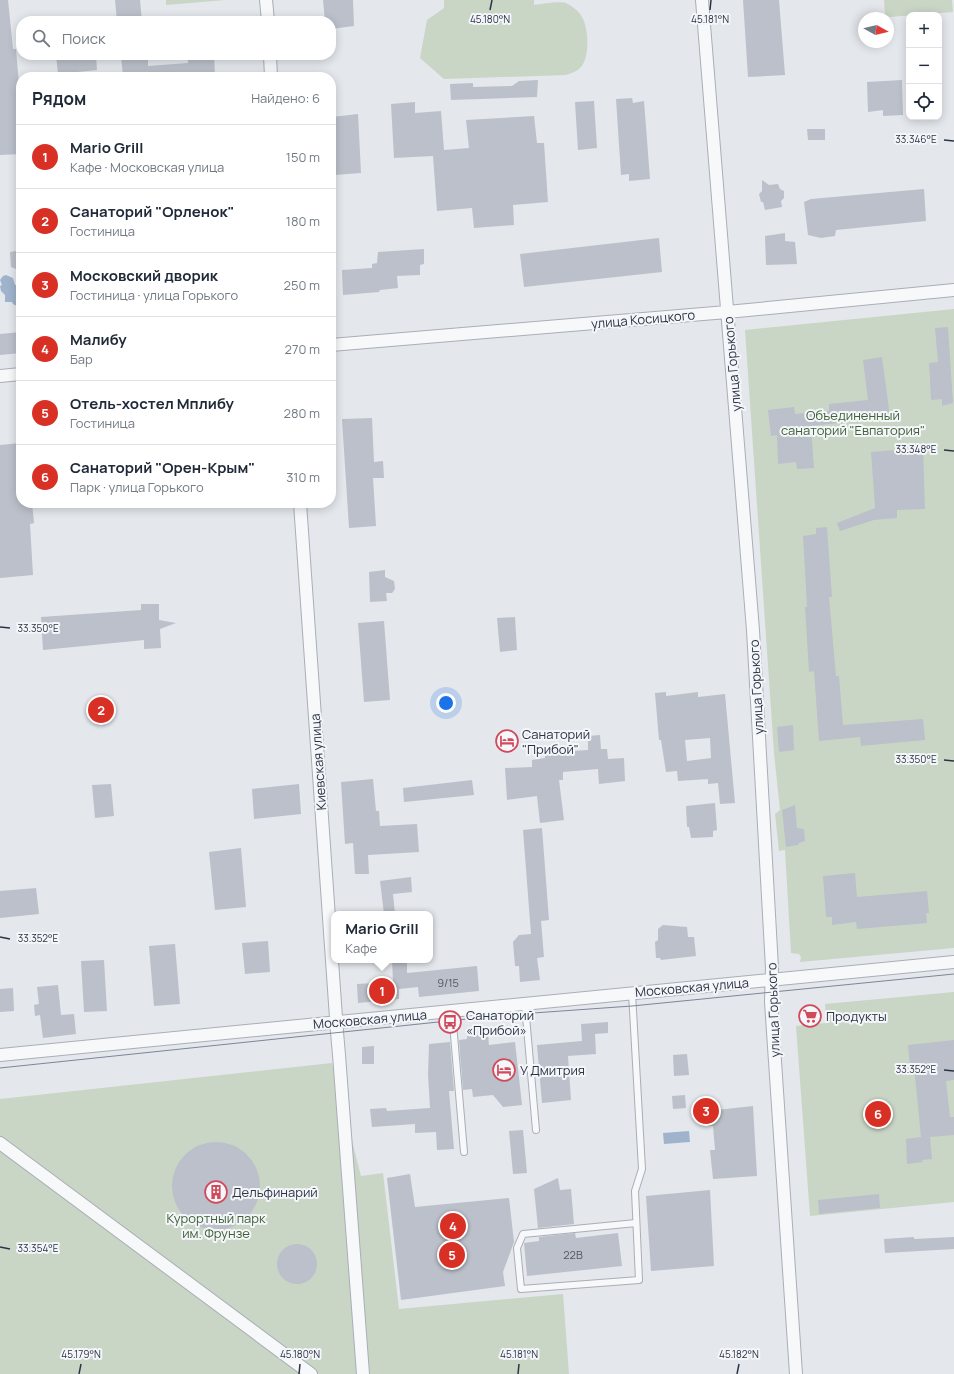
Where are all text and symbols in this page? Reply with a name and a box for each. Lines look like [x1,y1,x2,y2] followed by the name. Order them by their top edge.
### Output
[470,12,510,26] text: 45.180°N
[691,12,729,26] text: 45.181°N
[858,12,894,48] north arrow
[906,12,942,120] map controls
[906,12,942,48] button: +
[16,16,336,60] search box
[30,27,52,49] icon: search
[62,28,106,49] text: Поиск
[906,48,942,84] button: −
[906,84,942,120] button: locate
[32,87,86,110] text: Рядом
[251,89,320,107] text: Найдено: 6
[895,132,937,146] text: 33.346°E
[70,137,144,158] text: Mario Grill
[42,148,48,166] text: 1
[286,148,320,166] text: 150 m
[70,158,224,176] text: Кафе · Московская улица
[70,201,235,222] text: Санаторий "Орленок"
[41,212,49,230] text: 2
[286,212,320,230] text: 180 m
[70,222,135,240] text: Гостиница
[70,265,218,286] text: Московский дворик
[41,276,49,294] text: 3
[284,276,320,294] text: 250 m
[70,286,238,304] text: Гостиница · улица Горького
[590,305,696,333] street label: улица Косицкого
[719,316,745,412] street label: улица Горького
[70,329,127,350] text: Малибу
[41,340,49,358] text: 4
[285,340,320,358] text: 270 m
[70,350,93,368] text: Бар
[70,393,234,414] text: Отель-хостел Мплибу
[41,404,49,422] text: 5
[283,404,320,422] text: 280 m
[781,406,925,439] park label: Объединенный санаторий "Евпатория"
[70,414,135,432] text: Гостиница
[895,442,937,456] text: 33.348°E
[70,457,255,478] text: Санаторий "Орен-Крым"
[41,468,49,486] text: 6
[286,468,320,486] text: 310 m
[70,478,204,496] text: Парк · улица Горького
[17,621,59,635] text: 33.350°E
[745,639,767,735] street label: улица Горького
[436,693,456,713] your location
[88,695,114,725] pin: 2
[306,713,330,811] street label: Киевская улица
[522,725,590,758] place label: Санаторий "Прибой"
[494,728,520,754] hotel icon: Санаторий "Прибой"
[895,752,937,766] text: 33.350°E
[331,911,433,963] popup
[345,918,419,939] text: Mario Grill
[18,931,59,945] text: 33.352°E
[345,939,377,957] text: Кафе
[762,962,784,1058] street label: улица Горького
[634,973,750,1001] street label: Московская улица
[437,975,459,990] house number: 9/15
[369,976,395,1006] pin: 1
[797,1003,823,1029] supermarket icon: Продукты
[312,1005,428,1033] street label: Московская улица
[466,1006,534,1039] place label: Санаторий «Прибой»
[826,1007,887,1025] place label: Продукты
[437,1009,463,1035] bus stop icon: Санаторий «Прибой»
[491,1057,517,1083] hotel icon: У Дмитрия
[520,1061,585,1079] place label: У Дмитрия
[896,1062,937,1076] text: 33.352°E
[693,1096,719,1126] pin: 3
[865,1099,891,1129] pin: 6
[203,1179,229,1205] building icon: Дельфинарий
[232,1183,318,1201] place label: Дельфинарий
[167,1209,266,1242] park label: Курортный парк им. Фрунзе
[440,1211,466,1241] pin: 4
[439,1240,465,1270] pin: 5
[18,1241,59,1255] text: 33.354°E
[563,1247,583,1262] house number: 22В
[61,1347,101,1361] text: 45.179°N
[280,1347,320,1361] text: 45.180°N
[500,1347,538,1361] text: 45.181°N
[719,1347,759,1361] text: 45.182°N

